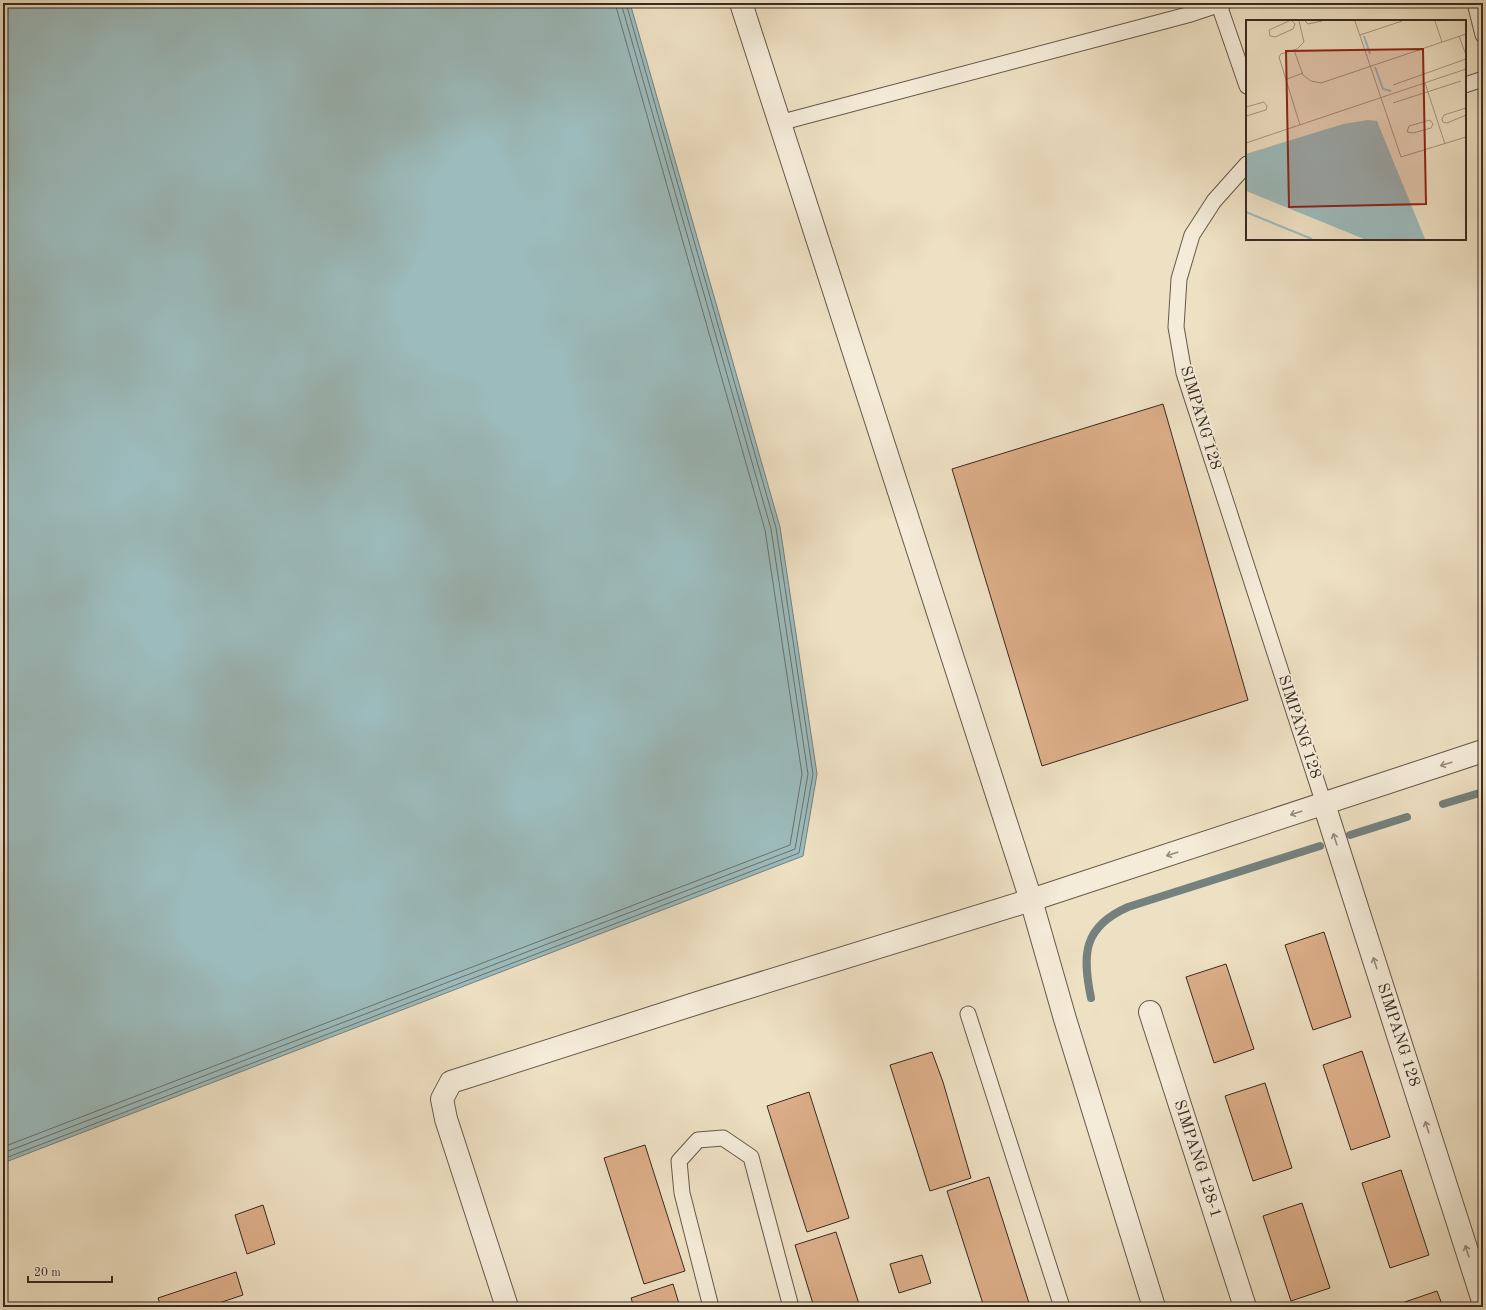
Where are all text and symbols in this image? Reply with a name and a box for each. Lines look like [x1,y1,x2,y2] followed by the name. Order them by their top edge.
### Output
[1246,20,1466,240] inset map
[1177,364,1223,472] street label: SIMPANG 128
[1275,673,1323,781] street label: SIMPANG 128
[1440,760,1452,768] one-way arrow
[1289,810,1302,817] one-way arrow
[1331,833,1338,846] one-way arrow
[1167,850,1179,858] one-way arrow
[1371,957,1378,970] one-way arrow
[1374,981,1422,1089] street label: SIMPANG 128
[1170,1098,1224,1220] street label: SIMPANG 128-1
[1423,1120,1430,1133] one-way arrow
[1463,1244,1470,1257] one-way arrow
[28,1258,112,1284] scale bar
[34,1267,61,1279] text: 20 m

